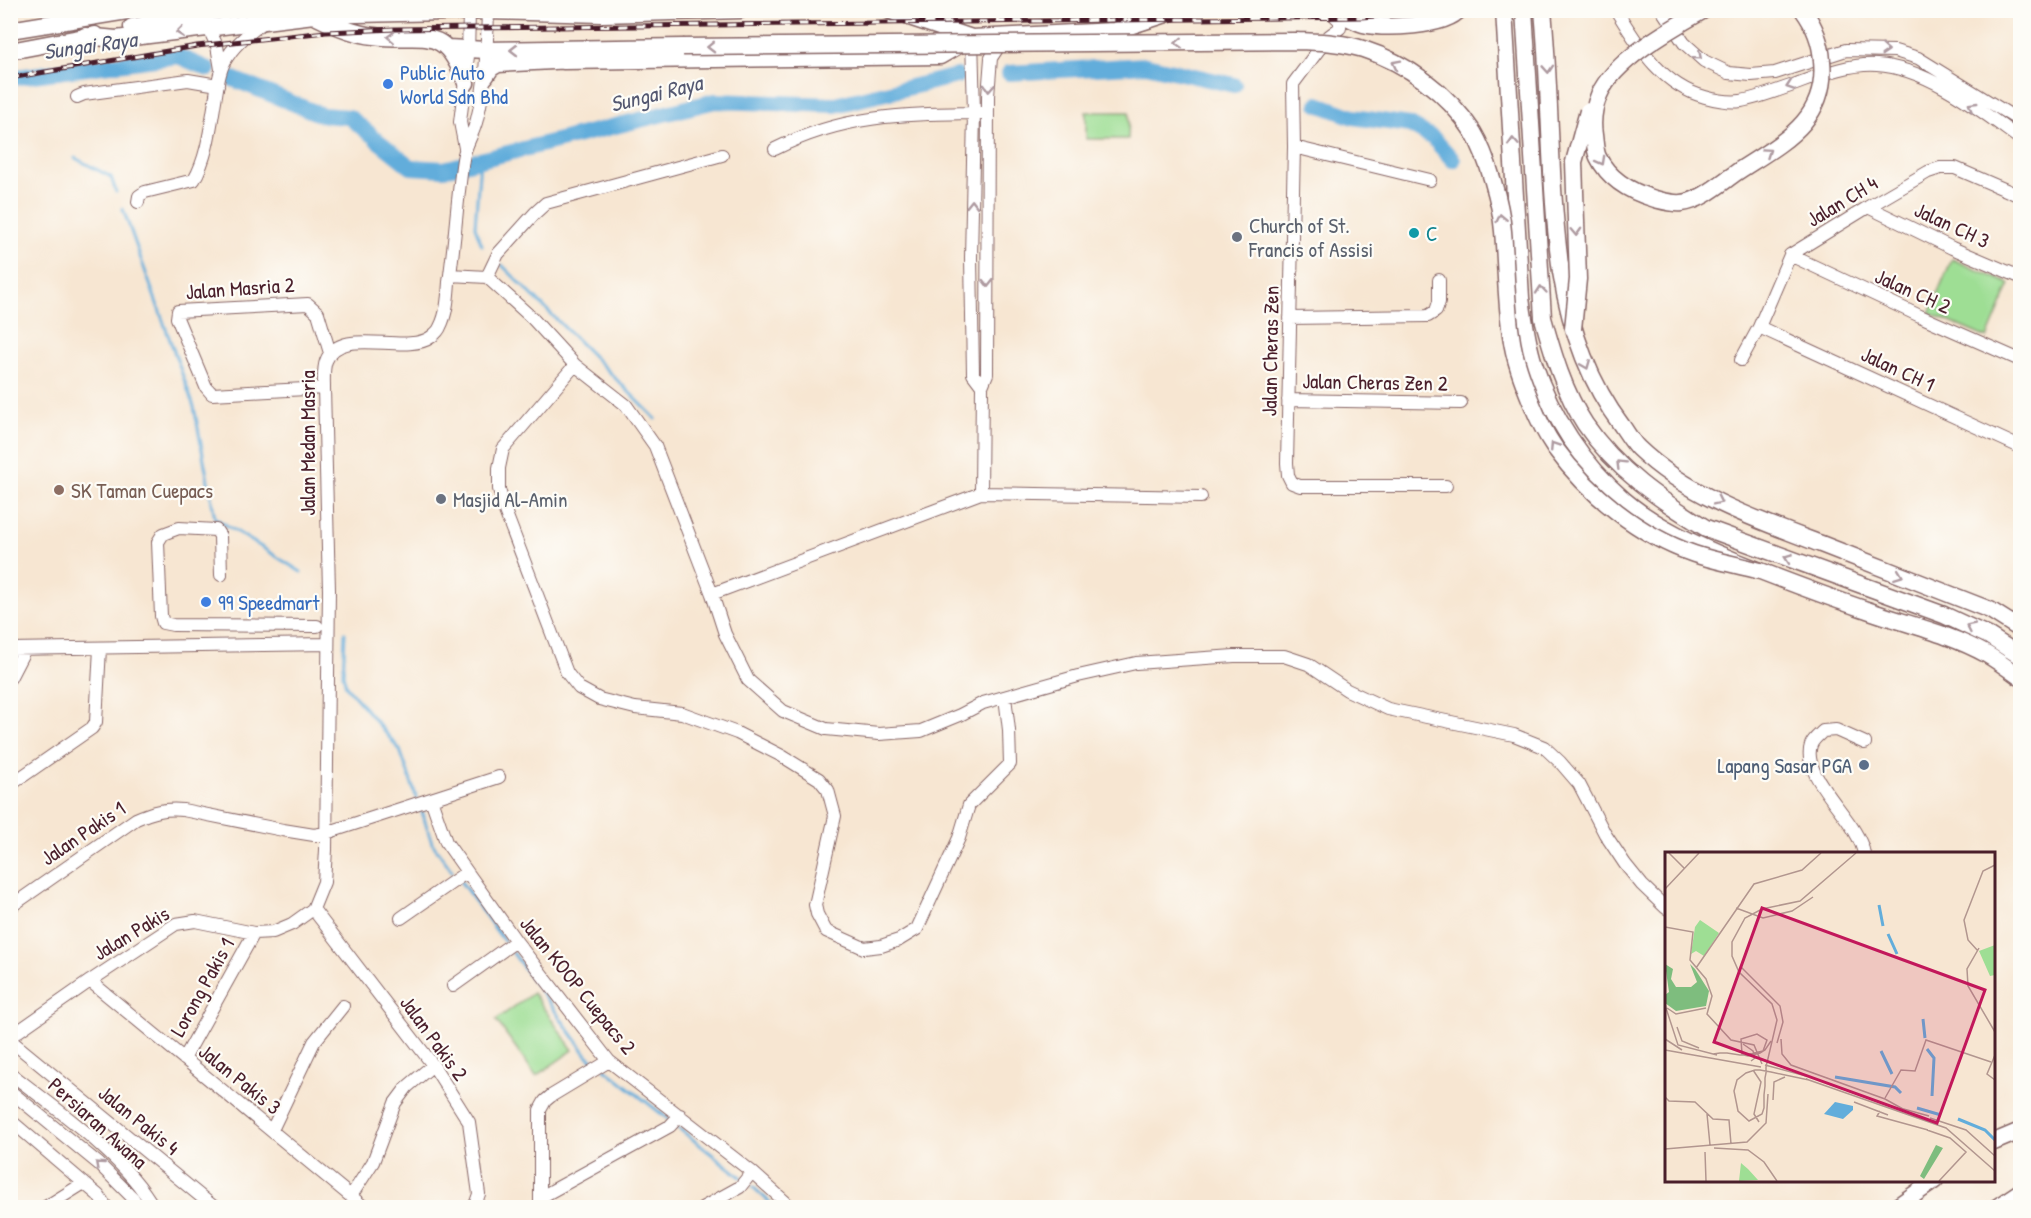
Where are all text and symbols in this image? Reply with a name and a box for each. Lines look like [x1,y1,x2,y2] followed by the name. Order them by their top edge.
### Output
[41,23,141,66] water label: Sungai Raya
[176,25,185,38] one-way arrow
[386,31,395,44] one-way arrow
[1174,36,1183,49] one-way arrow
[706,41,715,53] one-way arrow
[1880,43,1889,56] one-way arrow
[509,44,518,56] one-way arrow
[1692,48,1703,59] one-way arrow
[400,58,508,111] place label: Public Auto World Sdn Bhd
[1392,60,1402,71] one-way arrow
[1541,64,1554,73] one-way arrow
[607,67,707,119] water label: Sungai Raya
[381,77,395,91] marker: Public Auto World Sdn Bhd
[1785,79,1796,91] one-way arrow
[982,84,995,93] one-way arrow
[1968,101,1978,113] one-way arrow
[1506,138,1519,147] one-way arrow
[1760,148,1771,159] one-way arrow
[1594,155,1605,165] one-way arrow
[1801,168,1883,234] street label: Jalan CH 4
[1910,195,1994,255] street label: Jalan CH 3
[966,200,978,209] one-way arrow
[1248,211,1373,264] place label: Church of St. Francis of Assisi
[1495,213,1508,223] one-way arrow
[1426,219,1438,248] place label: C
[1407,226,1421,240] marker: C
[1570,228,1583,237] one-way arrow
[1230,230,1244,244] marker: Church of St. Francis of Assisi
[1870,261,1956,321] street label: Jalan CH 2
[185,270,295,306] street label: Jalan Masria 2
[982,279,994,288] one-way arrow
[1254,285,1286,417] street label: Jalan Cheras Zen
[1535,286,1548,295] one-way arrow
[1857,339,1939,399] street label: Jalan CH 1
[1579,358,1591,369] one-way arrow
[1302,366,1448,398] street label: Jalan Cheras Zen 2
[293,370,322,516] street label: Jalan Medan Masria
[1550,441,1561,452] one-way arrow
[1616,460,1627,471] one-way arrow
[71,476,213,505] place label: SK Taman Cuepacs
[52,483,66,497] marker: SK Taman Cuepacs
[453,485,568,514] place label: Masjid Al-Amin
[434,492,448,506] marker: Masjid Al-Amin
[1712,494,1723,506] one-way arrow
[1783,553,1794,565] one-way arrow
[1893,567,1903,580] one-way arrow
[218,588,320,617] place label: 99 Speedmart
[199,595,213,609] marker: 99 Speedmart
[1965,622,1976,634] one-way arrow
[1718,751,1852,780] place label: Lapang Sasar PGA
[1857,758,1871,772] marker: Lapang Sasar PGA
[35,794,131,872] street label: Jalan Pakis 1
[1665,852,1995,1182] inset map
[88,899,174,967] street label: Jalan Pakis
[513,910,643,1060] street label: Jalan KOOP Cuepacs 2
[163,932,241,1042] street label: Lorong Pakis 1
[393,990,475,1087] street label: Jalan Pakis 2
[193,1037,287,1121] street label: Jalan Pakis 3
[42,1071,154,1175] street label: Persiaran Awana
[92,1078,186,1162] street label: Jalan Pakis 4
[95,1161,106,1172] one-way arrow

